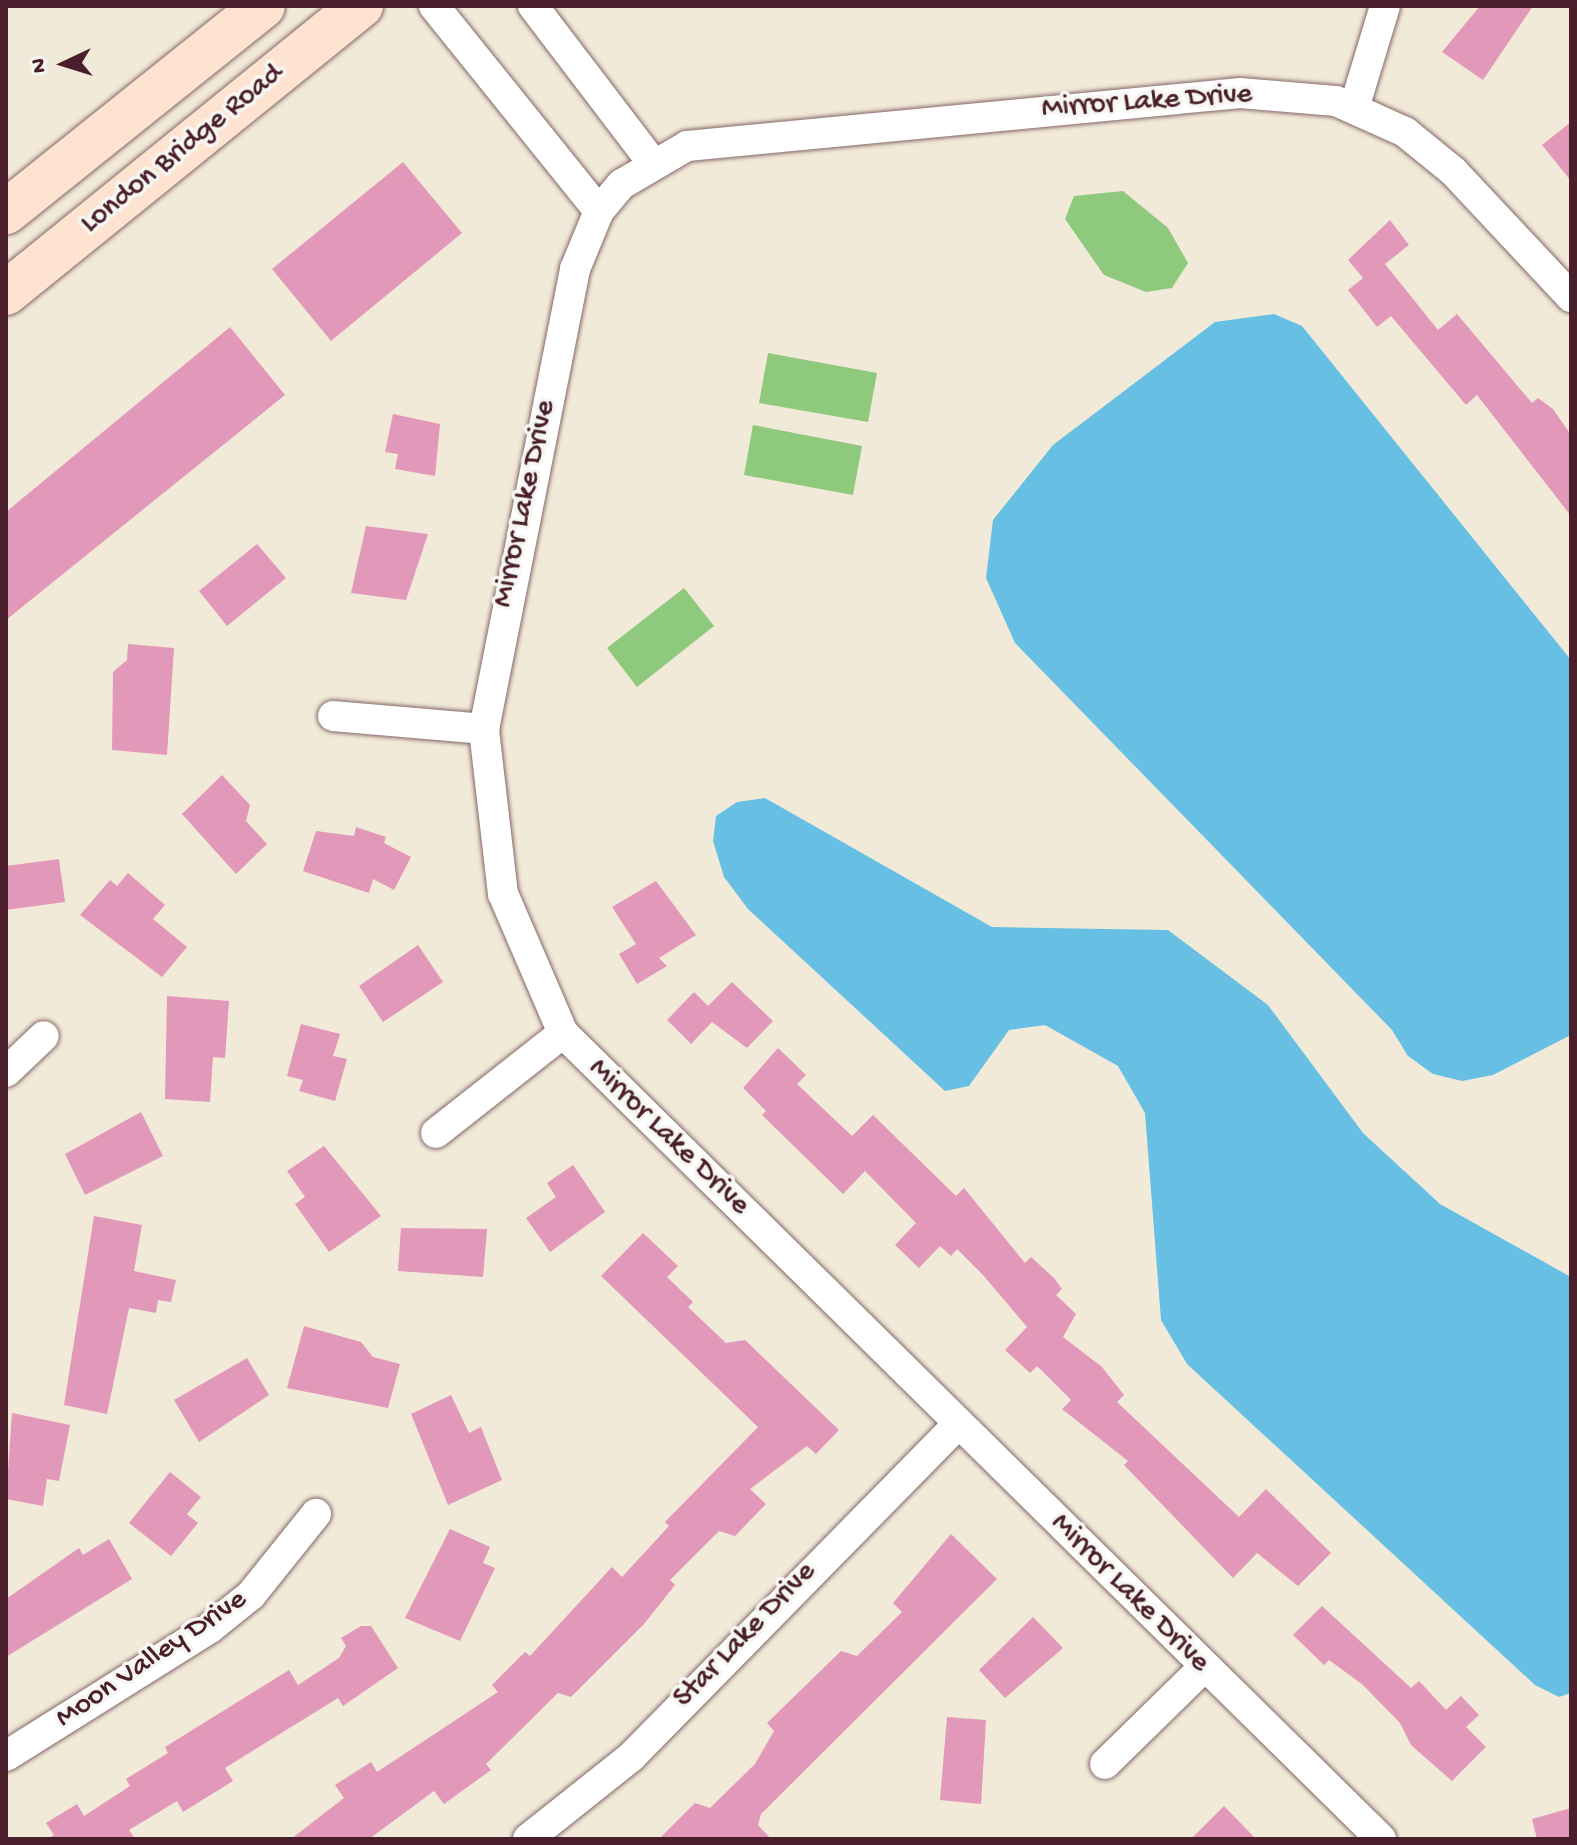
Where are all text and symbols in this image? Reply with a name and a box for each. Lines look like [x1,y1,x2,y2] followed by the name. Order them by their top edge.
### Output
[24,24,104,104] north arrow
[74,57,292,243] street label: London Bridge Road
[27,58,54,74] text: N
[1041,78,1253,128] street label: Mirror Lake Drive
[486,397,566,611] street label: Mirror Lake Drive
[580,1052,756,1224] street label: Mirror Lake Drive
[1042,1507,1216,1681] street label: Mirror Lake Drive
[667,1555,825,1717] street label: Star Lake Drive
[50,1583,254,1737] street label: Moon Valley Drive

